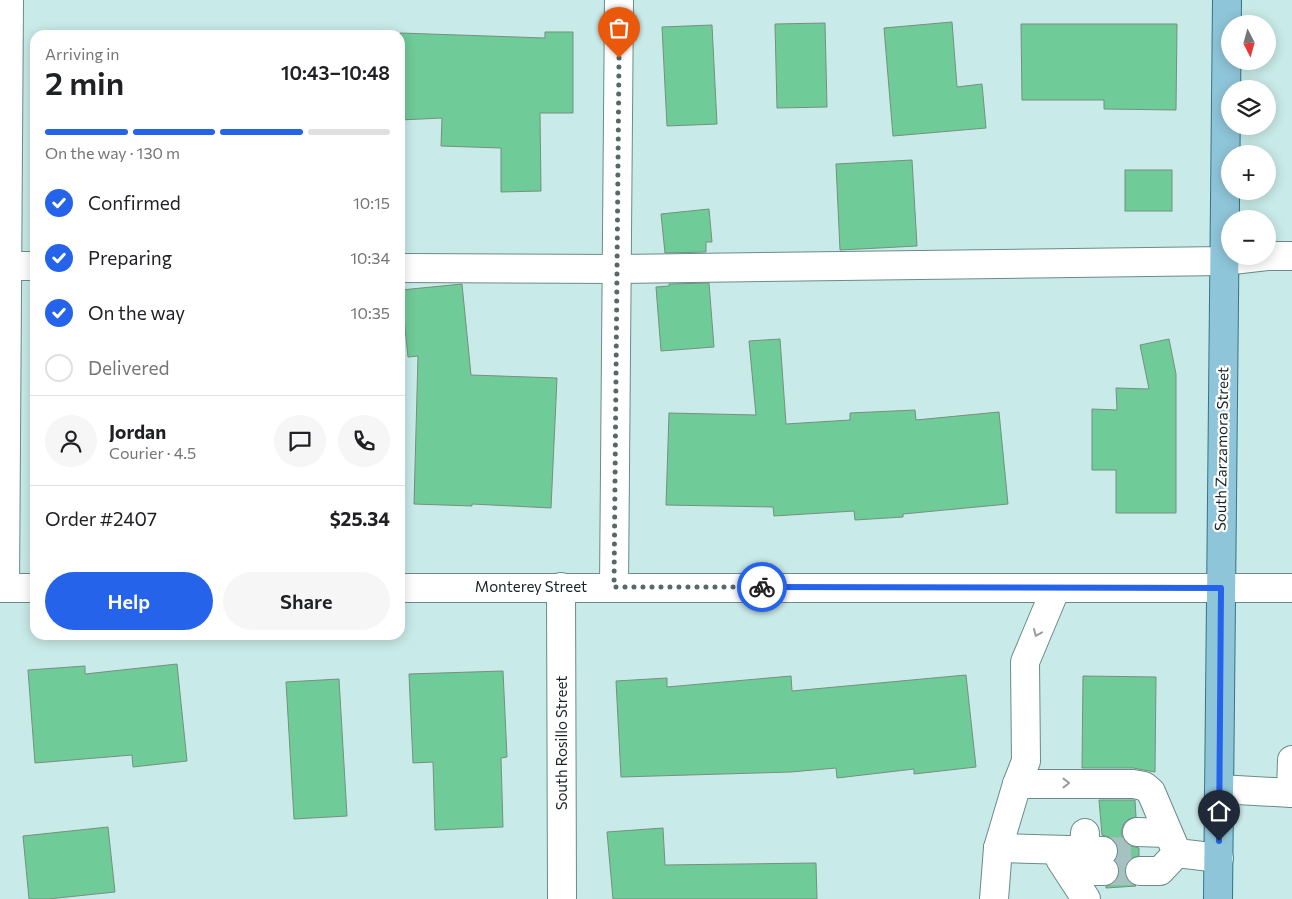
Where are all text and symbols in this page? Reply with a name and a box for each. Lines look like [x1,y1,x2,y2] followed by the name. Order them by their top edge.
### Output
[598,7,640,58] pin
[605,14,633,42] icon: bag
[1221,15,1276,70] north arrow
[1221,15,1276,265] map controls
[45,44,119,63] text: Arriving in
[281,61,390,84] text: 10:43–10:48
[45,62,124,102] text: 2 min
[1221,80,1276,135] button: layers
[45,143,180,162] text: On the way · 130 m
[1221,145,1276,200] button: +
[45,189,73,217] icon: check
[88,191,181,214] text: Confirmed
[353,193,390,212] text: 10:15
[1221,210,1276,265] button: −
[45,244,73,272] icon: check
[88,246,172,269] text: Preparing
[350,248,390,267] text: 10:34
[45,299,73,327] icon: check
[88,301,185,324] text: On the way
[351,303,390,322] text: 10:35
[88,356,169,379] text: Delivered
[1211,367,1231,531] street label: South Zarzamora Street
[45,415,97,467] button: person
[274,415,326,467] button: chat
[338,415,390,467] button: phone
[109,420,166,443] text: Jordan
[109,443,196,462] text: Courier · 4.5
[45,507,157,530] text: Order #2407
[330,507,390,530] text: $25.34
[737,562,787,612] courier
[45,572,213,630] button: Help
[223,572,390,630] button: Share
[748,573,776,601] icon: bike
[475,577,587,595] street label: Monterey Street
[1033,628,1044,637] one-way arrow
[552,676,570,810] street label: South Rosillo Street
[1062,778,1070,788] one-way arrow
[1198,790,1240,841] pin
[1205,797,1233,825] icon: home

